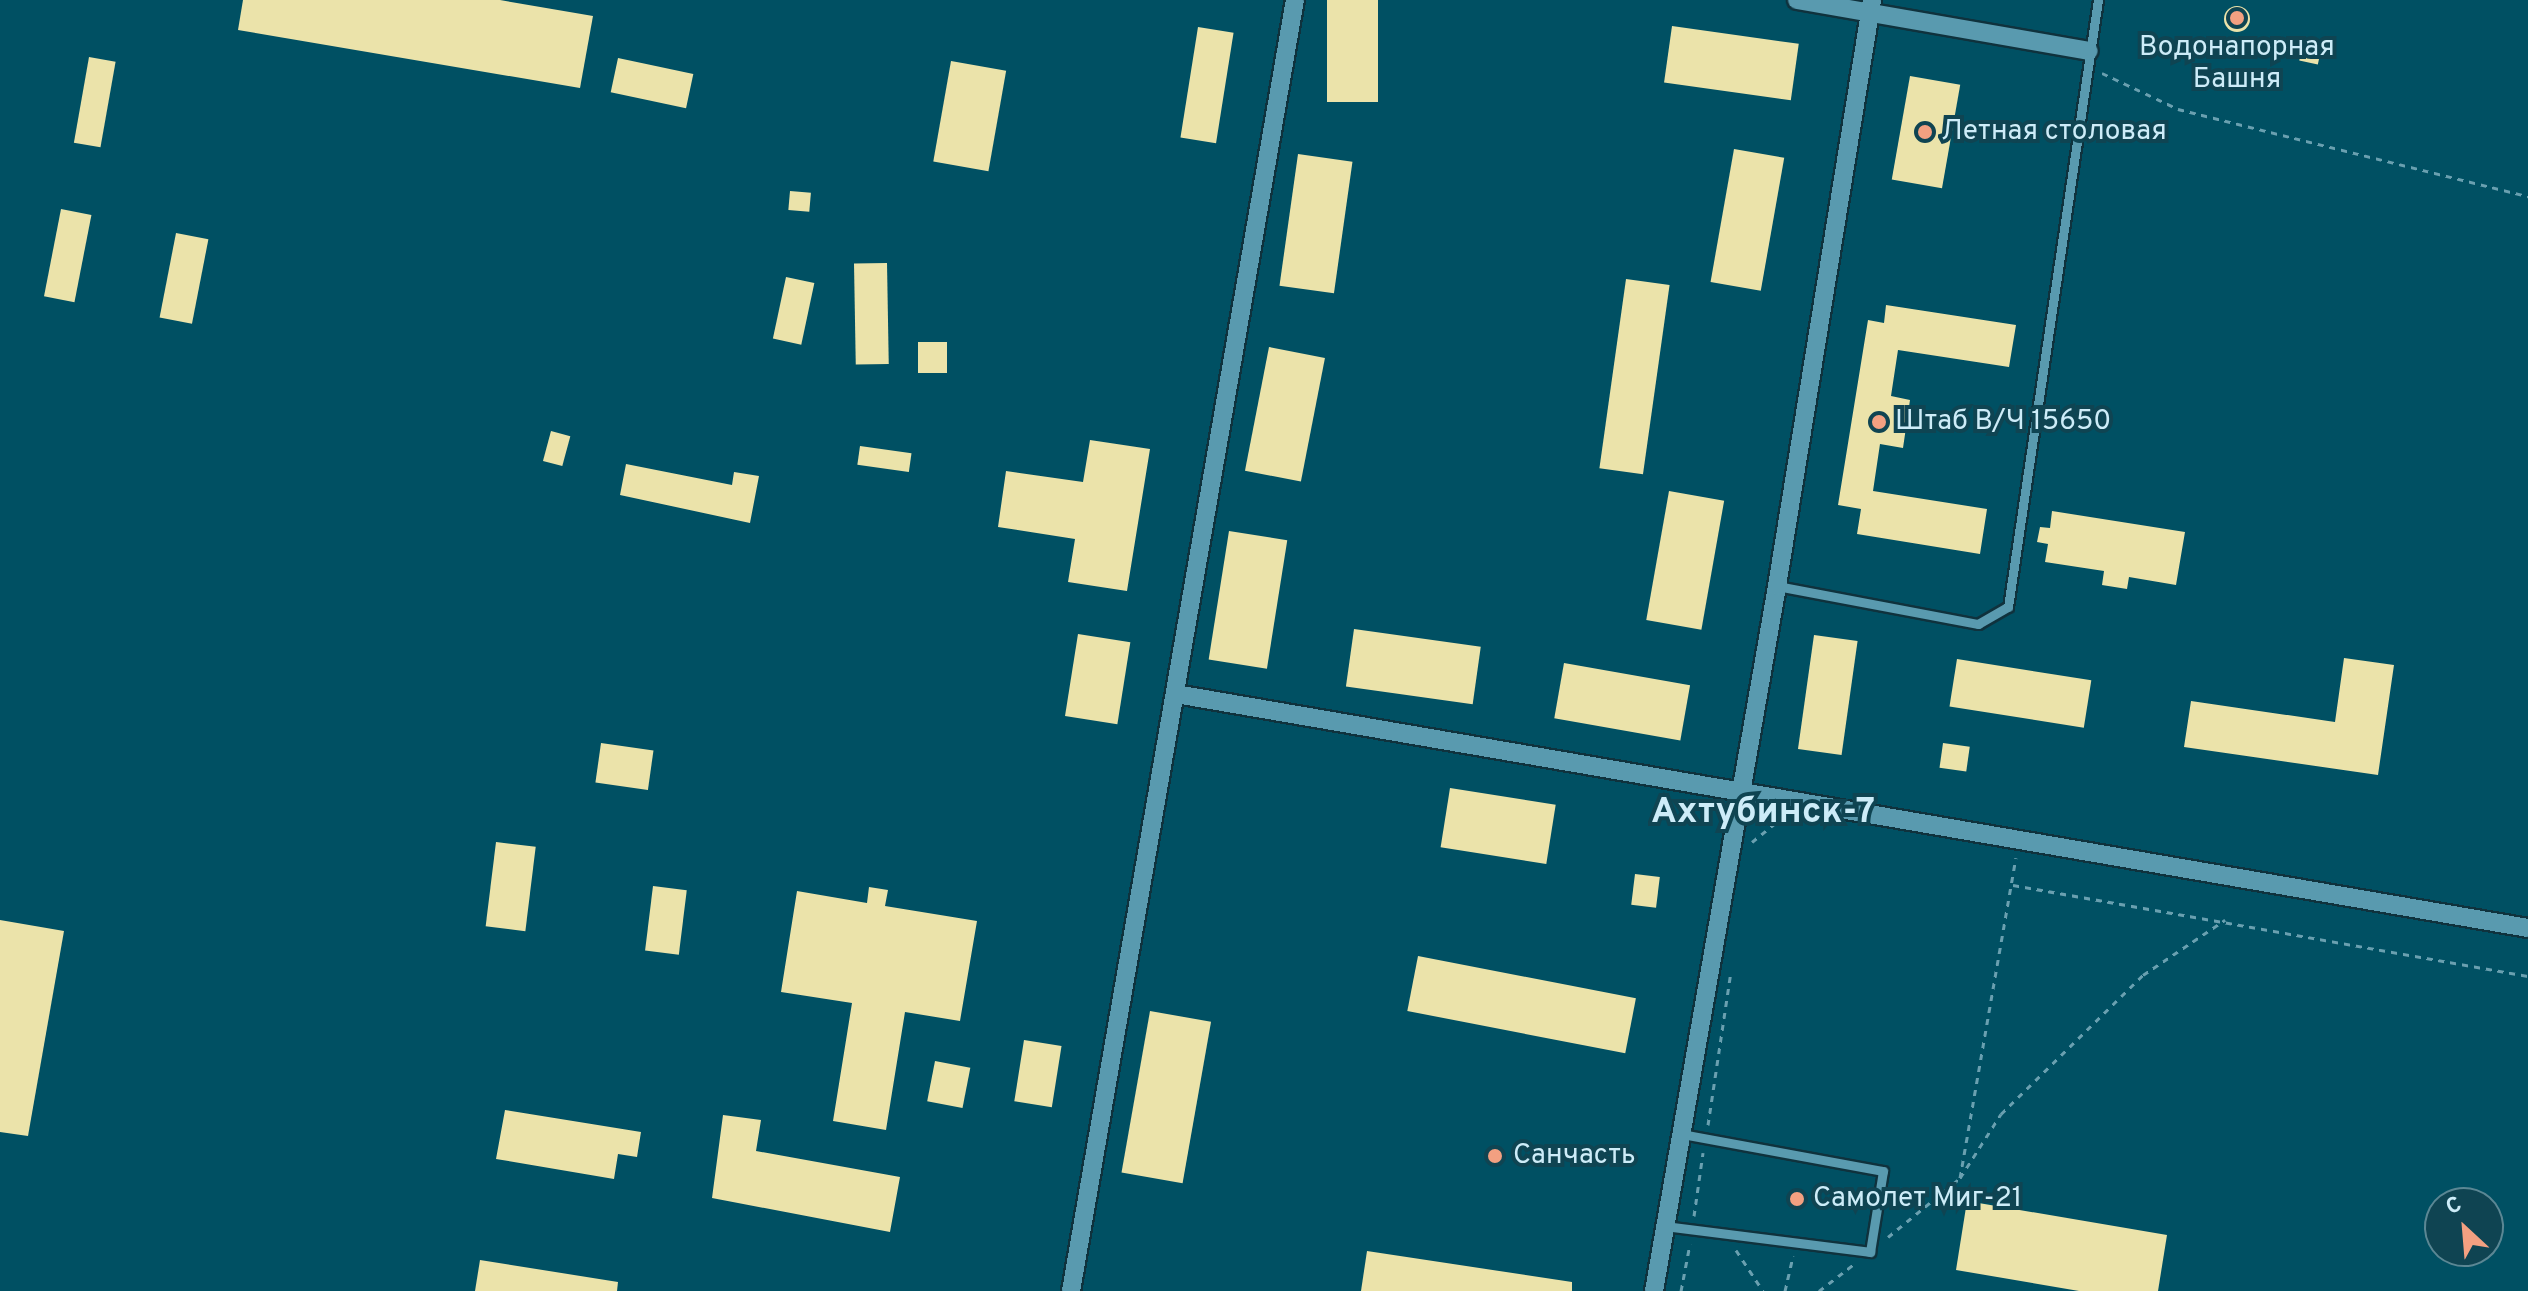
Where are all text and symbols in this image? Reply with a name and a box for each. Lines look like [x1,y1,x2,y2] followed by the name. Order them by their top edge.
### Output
[2228,9,2246,27] marker: Водонапорная Башня
[2139,31,2335,97] place label: Водонапорная Башня
[1941,115,2167,149] place label: Летная столовая
[1916,123,1934,141] marker: Летная столовая
[1895,405,2111,439] place label: Штаб В/Ч 15650
[1870,413,1888,431] marker: Штаб В/Ч 15650
[1651,792,1875,836] district label: Ахтубинск-7
[1513,1139,1636,1173] place label: Санчасть
[1484,1145,1506,1167] marker: Санчасть
[1813,1182,2022,1216] place label: Самолет Миг-21
[2424,1187,2504,1267] north arrow
[1788,1190,1806,1208] marker: Самолет Миг-21
[2442,1192,2466,1222] text: С

